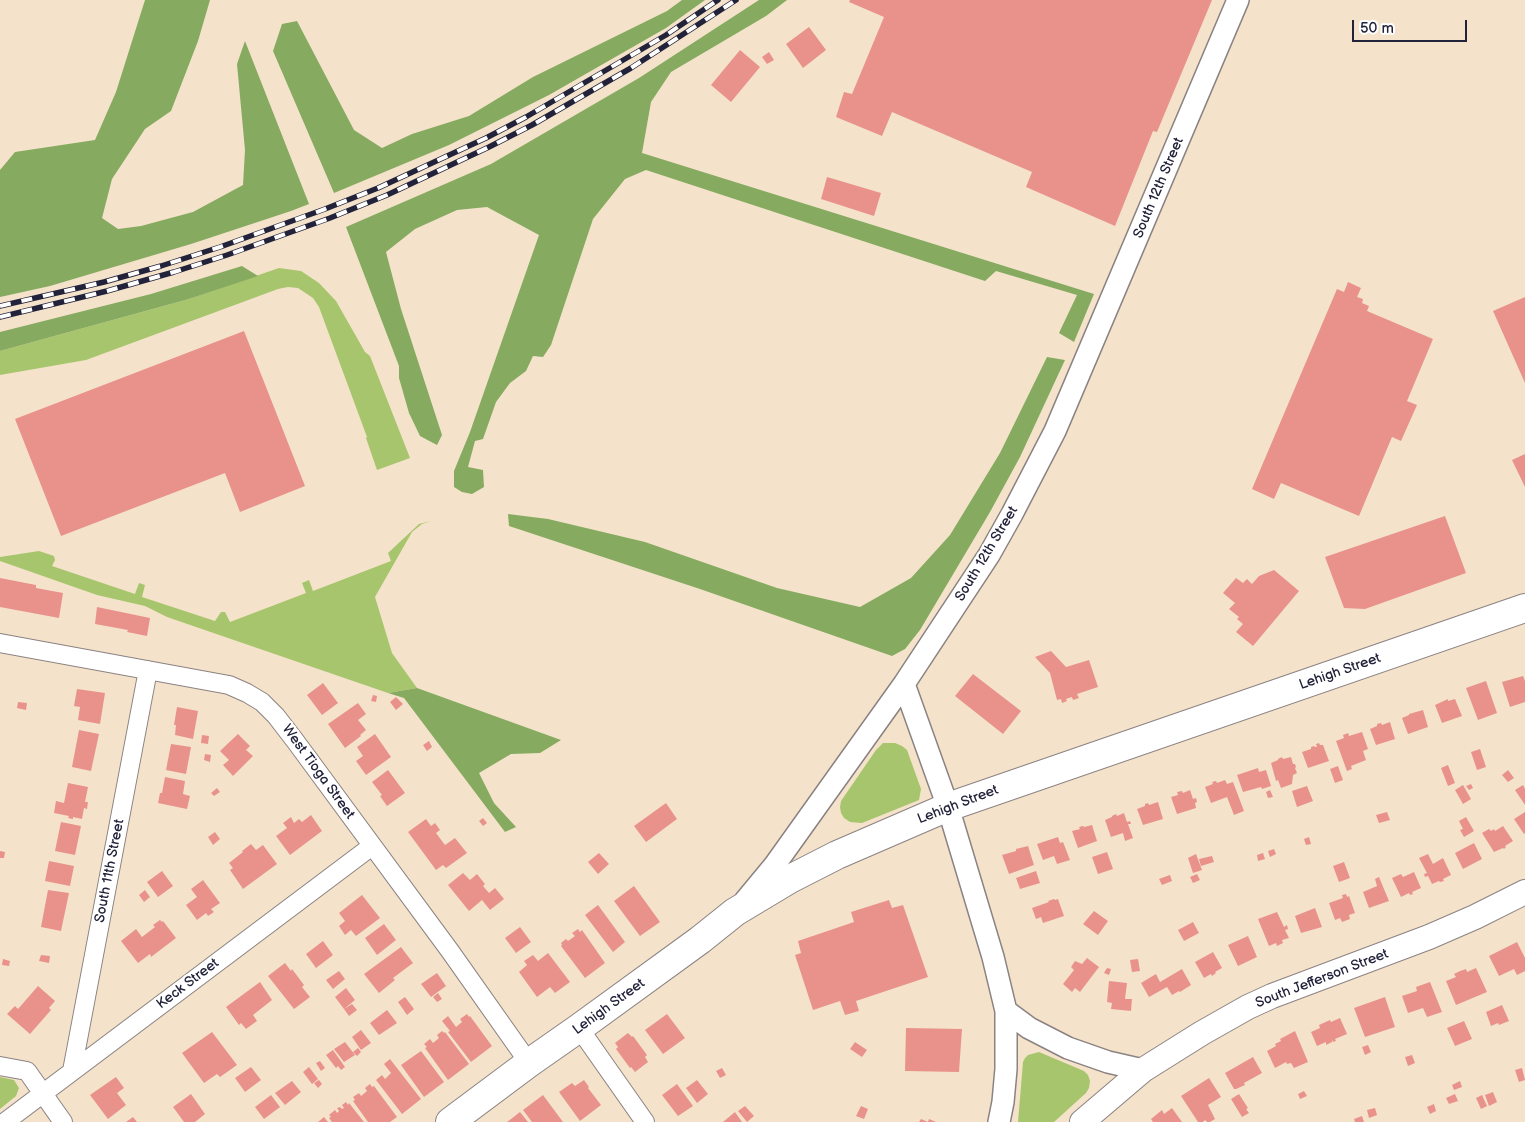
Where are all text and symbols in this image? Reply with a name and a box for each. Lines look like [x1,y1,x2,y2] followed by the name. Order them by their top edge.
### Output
[1355,10,1470,42] scale bar
[1360,19,1394,38] text: 50 m
[1130,135,1188,241] street label: South 12th Street
[952,503,1022,605] street label: South 12th Street
[1297,650,1383,694] street label: Lehigh Street
[278,722,358,822] street label: West Tioga Street
[915,782,1001,828] street label: Lehigh Street
[92,818,128,924] street label: South 11th Street
[1253,946,1391,1012] street label: South Jefferson Street
[154,955,222,1013] street label: Keck Street
[570,975,648,1039] street label: Lehigh Street

